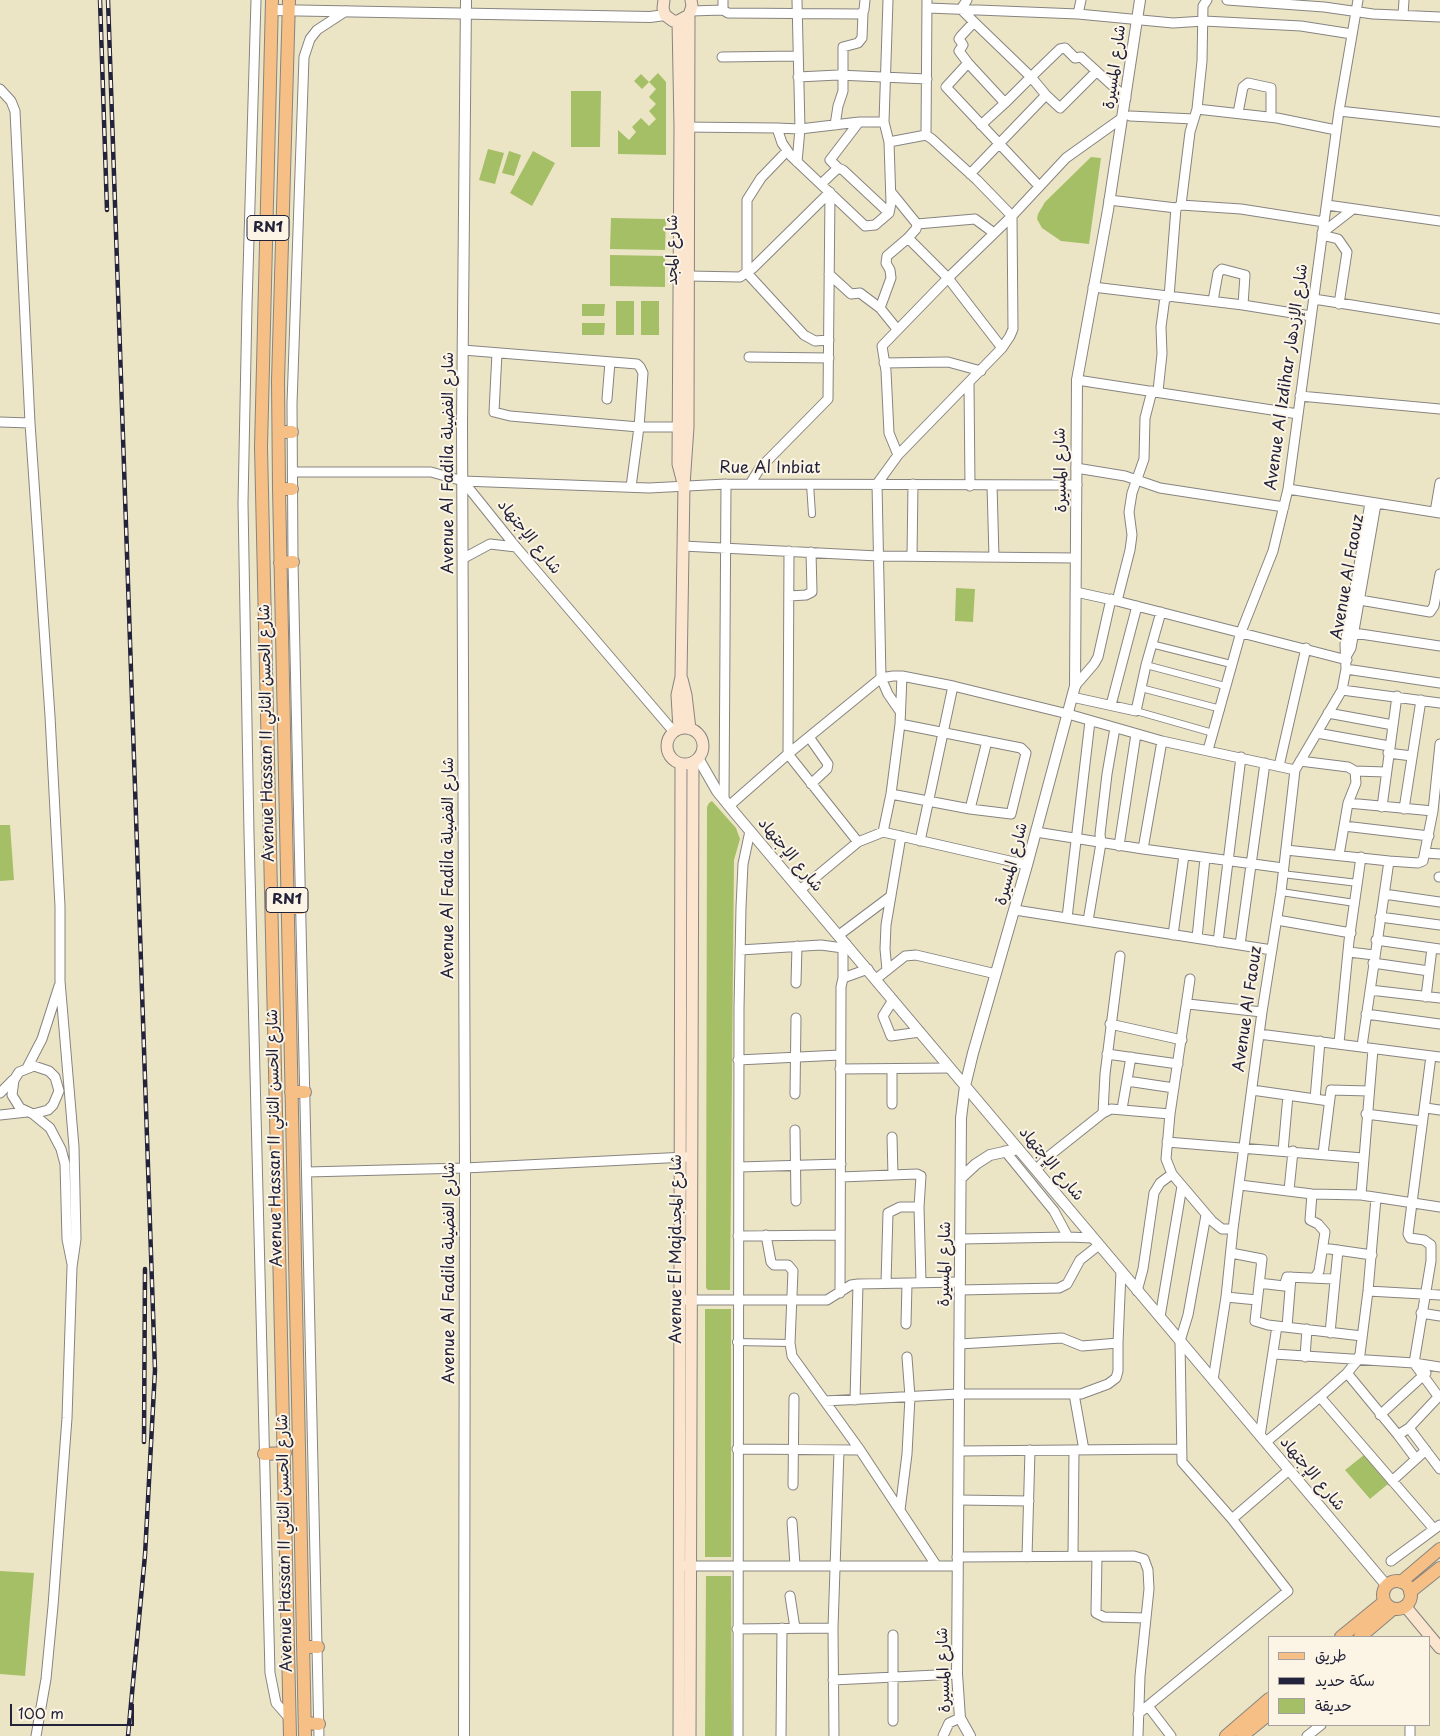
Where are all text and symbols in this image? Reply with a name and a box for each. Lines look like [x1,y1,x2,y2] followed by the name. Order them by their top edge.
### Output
[1100,23,1130,111] street label: شارع المسيرة
[663,214,683,286] street label: شارع المجد
[247,216,289,240] road number: RN1
[1262,262,1312,492] street label: Avenue Al Izdihar شارع الإزدهار
[439,352,459,574] street label: Avenue Al Fadila شارع الفضيلة
[1051,427,1071,513] street label: شارع المسيرة
[719,459,821,479] street label: Rue Al Inbiat
[493,496,565,578] street label: شارع الإجتهاد
[1328,513,1368,641] street label: Avenue Al Faouz
[255,604,279,862] street label: Avenue Hassan II شارع الحسن الثاني
[439,757,459,979] street label: Avenue Al Fadila شارع الفضيلة
[753,814,827,896] street label: شارع الإجتهاد
[992,820,1032,908] street label: شارع المسيرة
[266,888,308,912] road number: RN1
[1230,945,1266,1073] street label: Avenue Al Faouz
[263,1009,287,1267] street label: Avenue Hassan II شارع الحسن الثاني
[1014,1123,1088,1205] street label: شارع الإجتهاد
[667,1154,687,1344] street label: Avenue El Majdشارع المجد
[440,1162,460,1384] street label: Avenue Al Fadila شارع الفضيلة
[935,1221,955,1307] street label: شارع المسيرة
[273,1414,297,1672] street label: Avenue Hassan II شارع الحسن الثاني
[1275,1433,1349,1515] street label: شارع الإجتهاد
[933,1627,955,1713] street label: شارع المسيرة
[1268,1636,1430,1726] legend
[1315,1643,1347,1666] text: طريق
[1315,1668,1375,1691] text: سكة حديد
[1315,1693,1352,1716] text: حديقة
[12,1694,136,1726] scale bar
[18,1701,64,1724] text: 100 m

